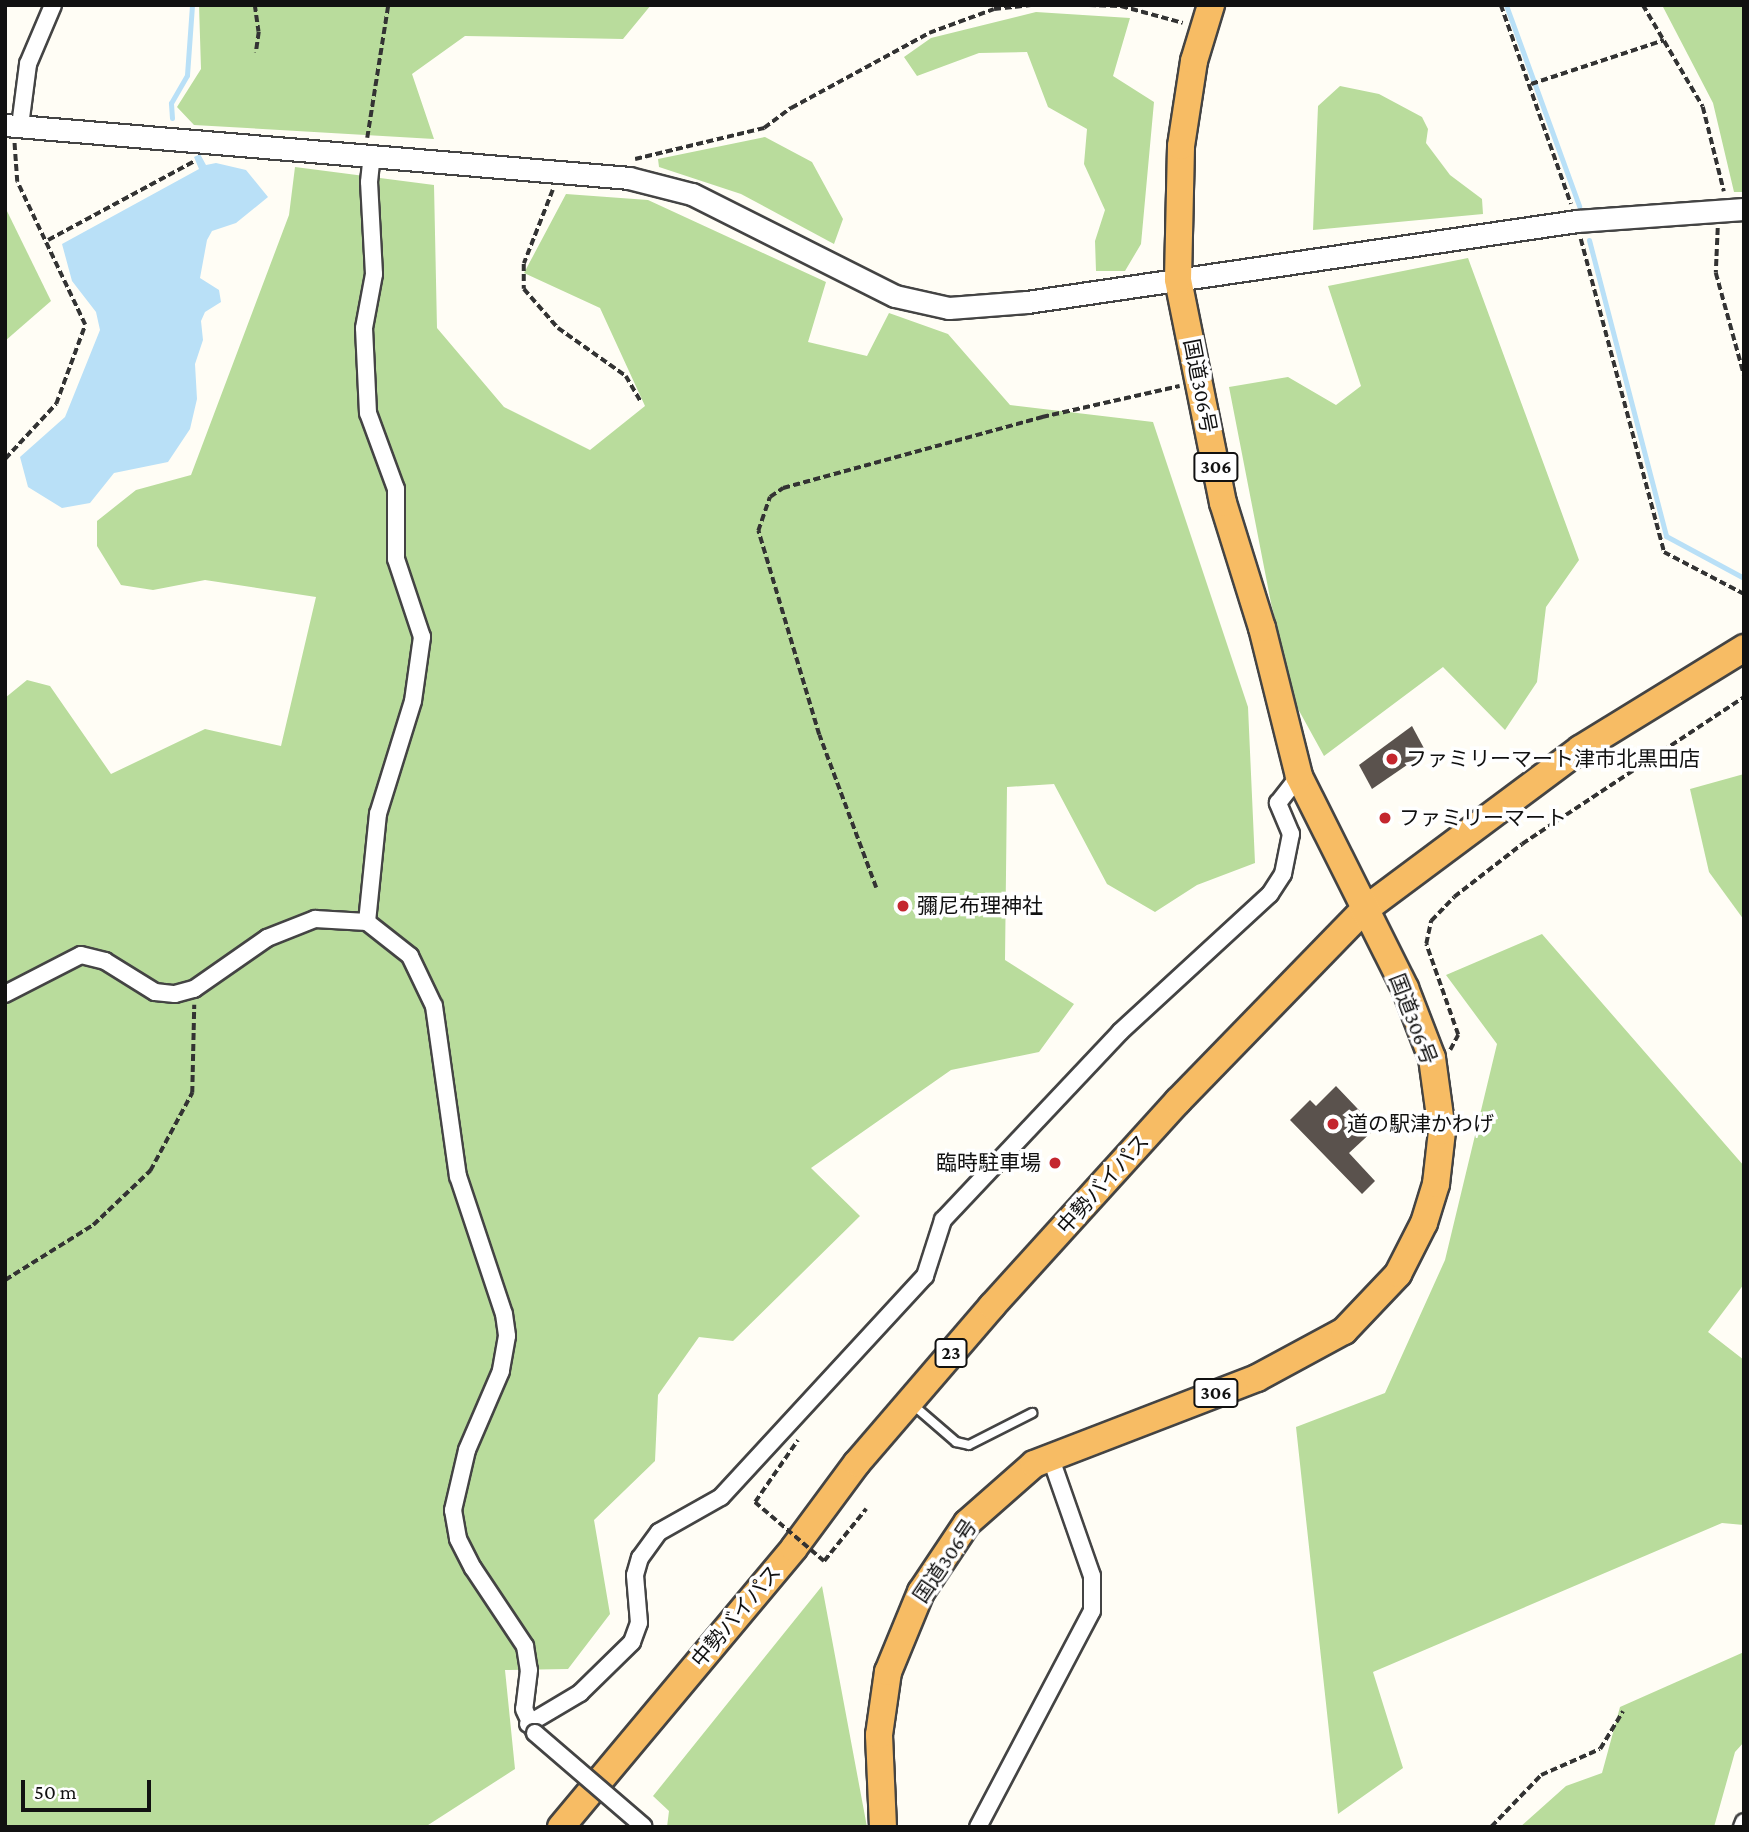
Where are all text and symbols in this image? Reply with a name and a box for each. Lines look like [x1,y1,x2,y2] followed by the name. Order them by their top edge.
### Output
[1179,337,1221,435] street label: 国道306号
[1193,452,1239,482] road number: 306
[1406,746,1700,772] place label: ファミリーマート津市北黒田店
[1384,751,1400,767] marker: ファミリーマート津市北黒田店
[1399,805,1567,831] place label: ファミリーマート
[1377,810,1393,826] marker: ファミリーマート
[917,893,1043,919] place label: 彌尼布理神社
[895,898,911,914] marker: 彌尼布理神社
[1384,970,1442,1068] street label: 国道306号
[1347,1111,1494,1137] place label: 道の駅津かわげ
[1325,1116,1341,1132] marker: 道の駅津かわげ
[1051,1129,1155,1239] street label: 中勢バイパス
[936,1150,1041,1176] place label: 臨時駐車場
[1047,1155,1063,1171] marker: 臨時駐車場
[934,1338,968,1368] road number: 23
[1193,1378,1239,1408] road number: 306
[908,1514,982,1608] street label: 国道306号
[686,1560,786,1672] street label: 中勢バイパス
[24,1766,154,1810] scale bar
[34,1780,77,1804] text: 50 m

